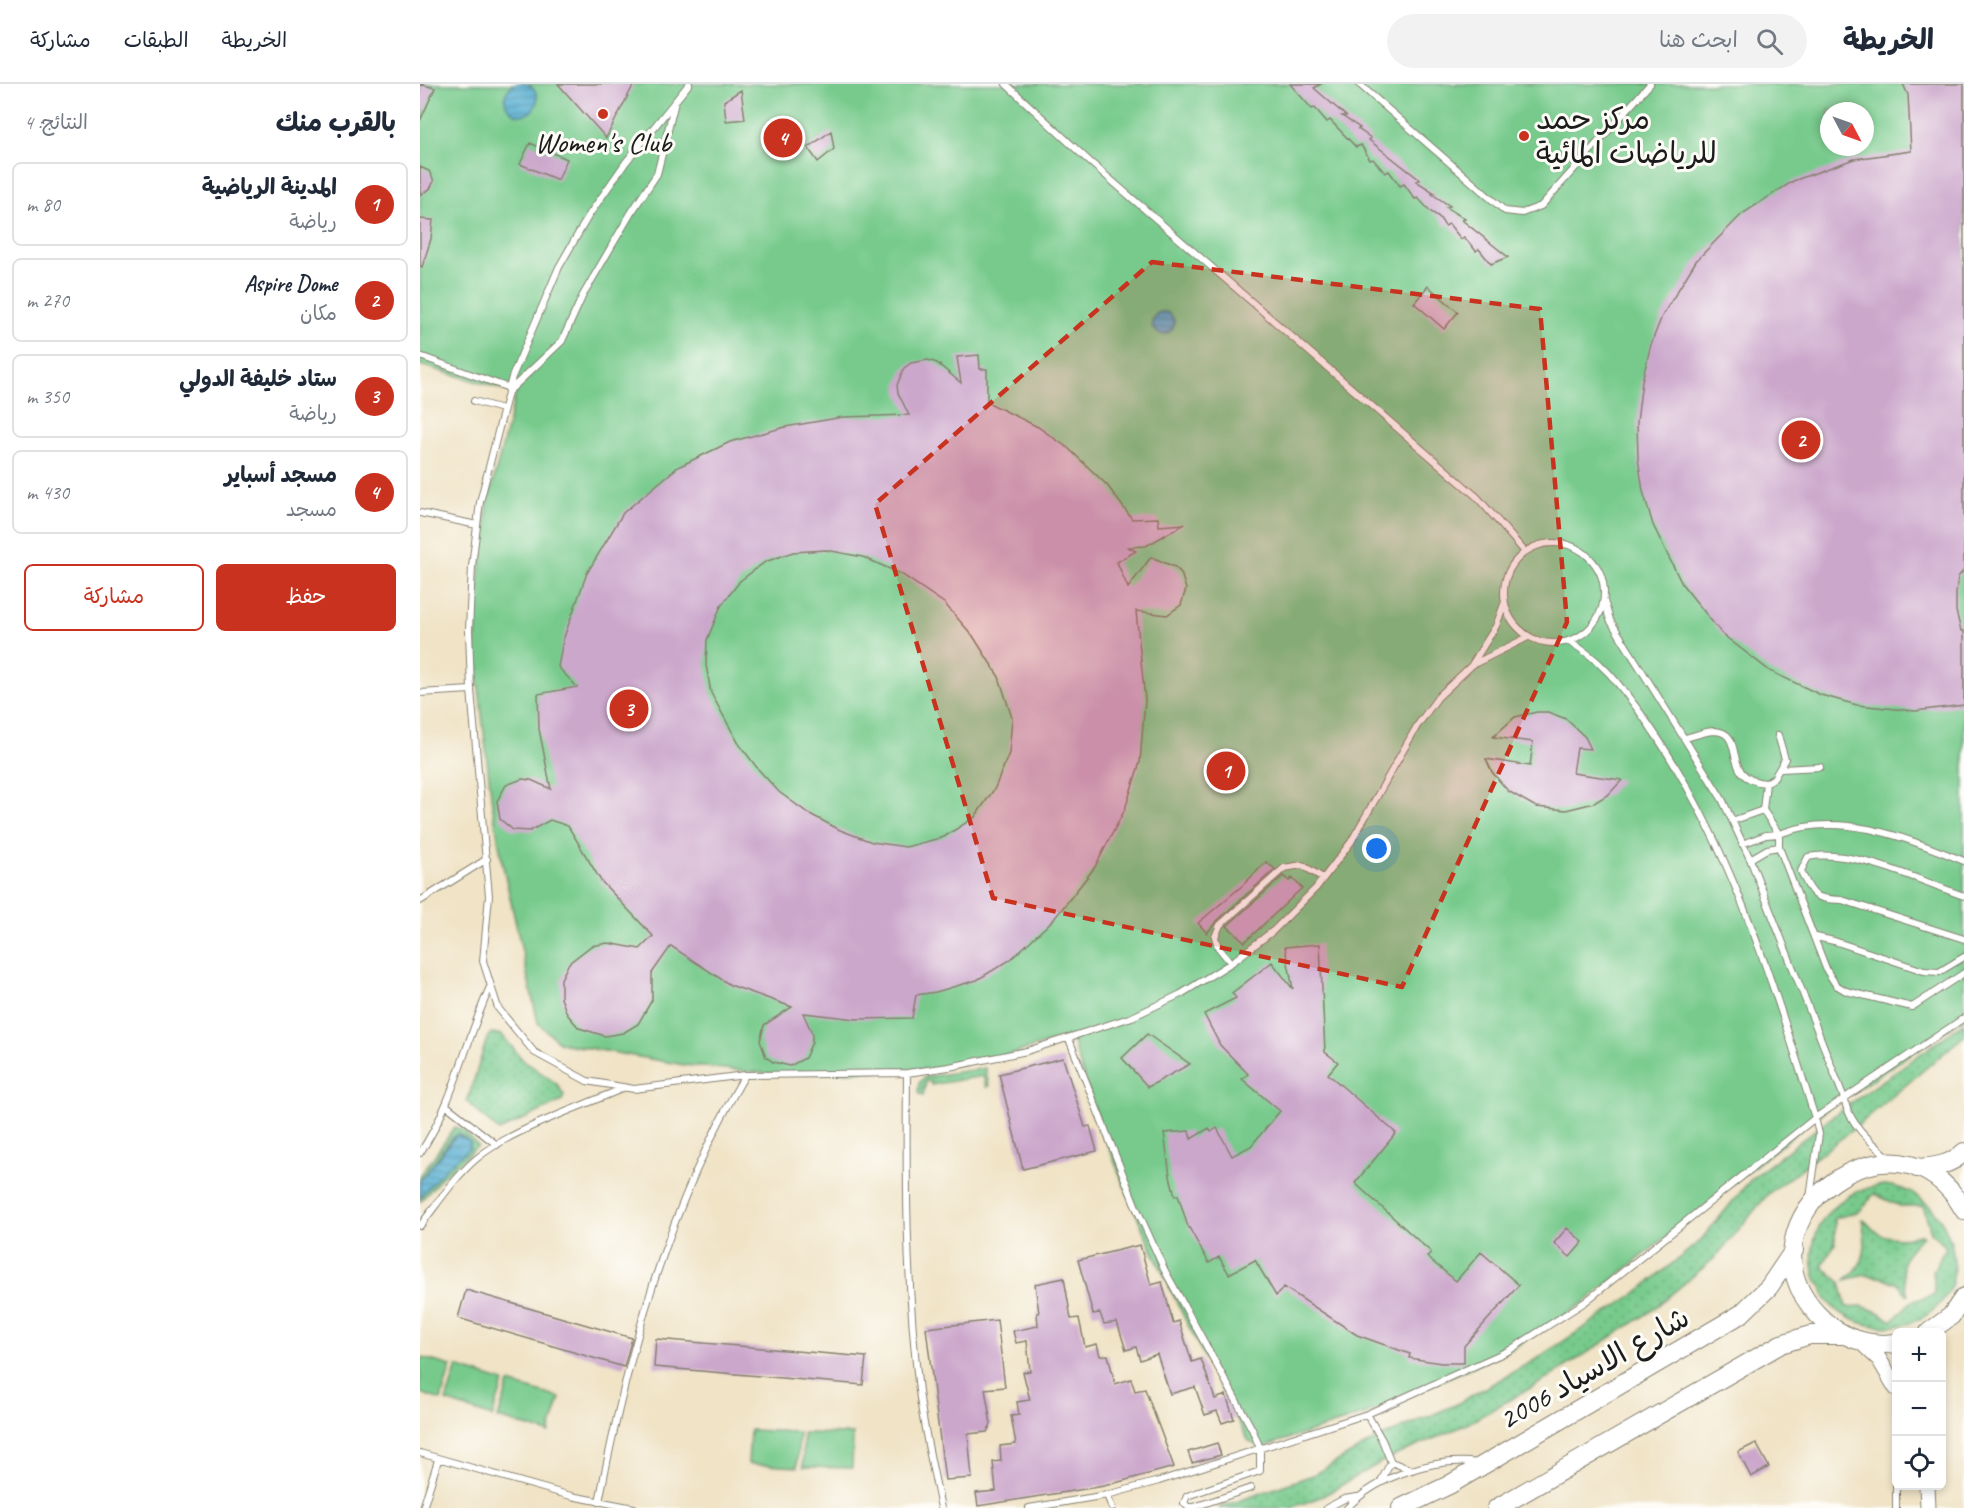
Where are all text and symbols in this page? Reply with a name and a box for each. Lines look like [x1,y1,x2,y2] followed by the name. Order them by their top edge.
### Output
[1387,14,1807,68] search box
[1843,22,1934,57] text: الخريطة
[1753,25,1786,58] icon: search
[1659,26,1738,54] text: ابحث هنا
[30,27,91,53] text: مشاركة
[124,27,189,53] text: الطبقات
[222,27,287,53] text: الخريطة
[1536,100,1717,172] place label: مركز حمد للرياضات المائية
[1820,102,1874,156] north arrow
[276,106,396,139] text: بالقرب منك
[596,107,610,121] marker: Women's Club
[24,110,88,135] text: النتائج: 4
[764,116,802,160] pin: 4
[535,123,673,161] place label: Women's Club
[1517,129,1531,143] marker: مركز حمد للرياضات المائية
[202,173,337,201] text: المدينة الرياضية
[26,192,60,217] text: 80 m
[370,192,379,217] text: 1
[289,209,337,234] text: رياضة
[244,270,337,298] text: Aspire Dome
[26,288,69,313] text: 270 m
[370,288,379,313] text: 2
[300,301,337,326] text: مكان
[179,365,337,393] text: ستاد خليفة الدولي
[26,384,69,409] text: 350 m
[370,384,379,409] text: 3
[289,401,337,426] text: رياضة
[1782,418,1820,462] pin: 2
[224,461,337,489] text: مسجد أسباير
[26,480,69,505] text: 430 m
[370,480,379,505] text: 4
[286,497,337,522] text: مسجد
[24,564,204,631] button: مشاركة
[216,564,396,631] button: حفظ
[610,686,648,732] pin: 3
[1206,748,1246,794] pin: 1
[1362,834,1391,863] your location
[1492,1298,1697,1440] street label: شارع الاسياد 2006
[1892,1328,1946,1490] map controls
[1892,1328,1946,1382] button: +
[1892,1382,1946,1436] button: −
[1892,1436,1946,1490] button: locate

